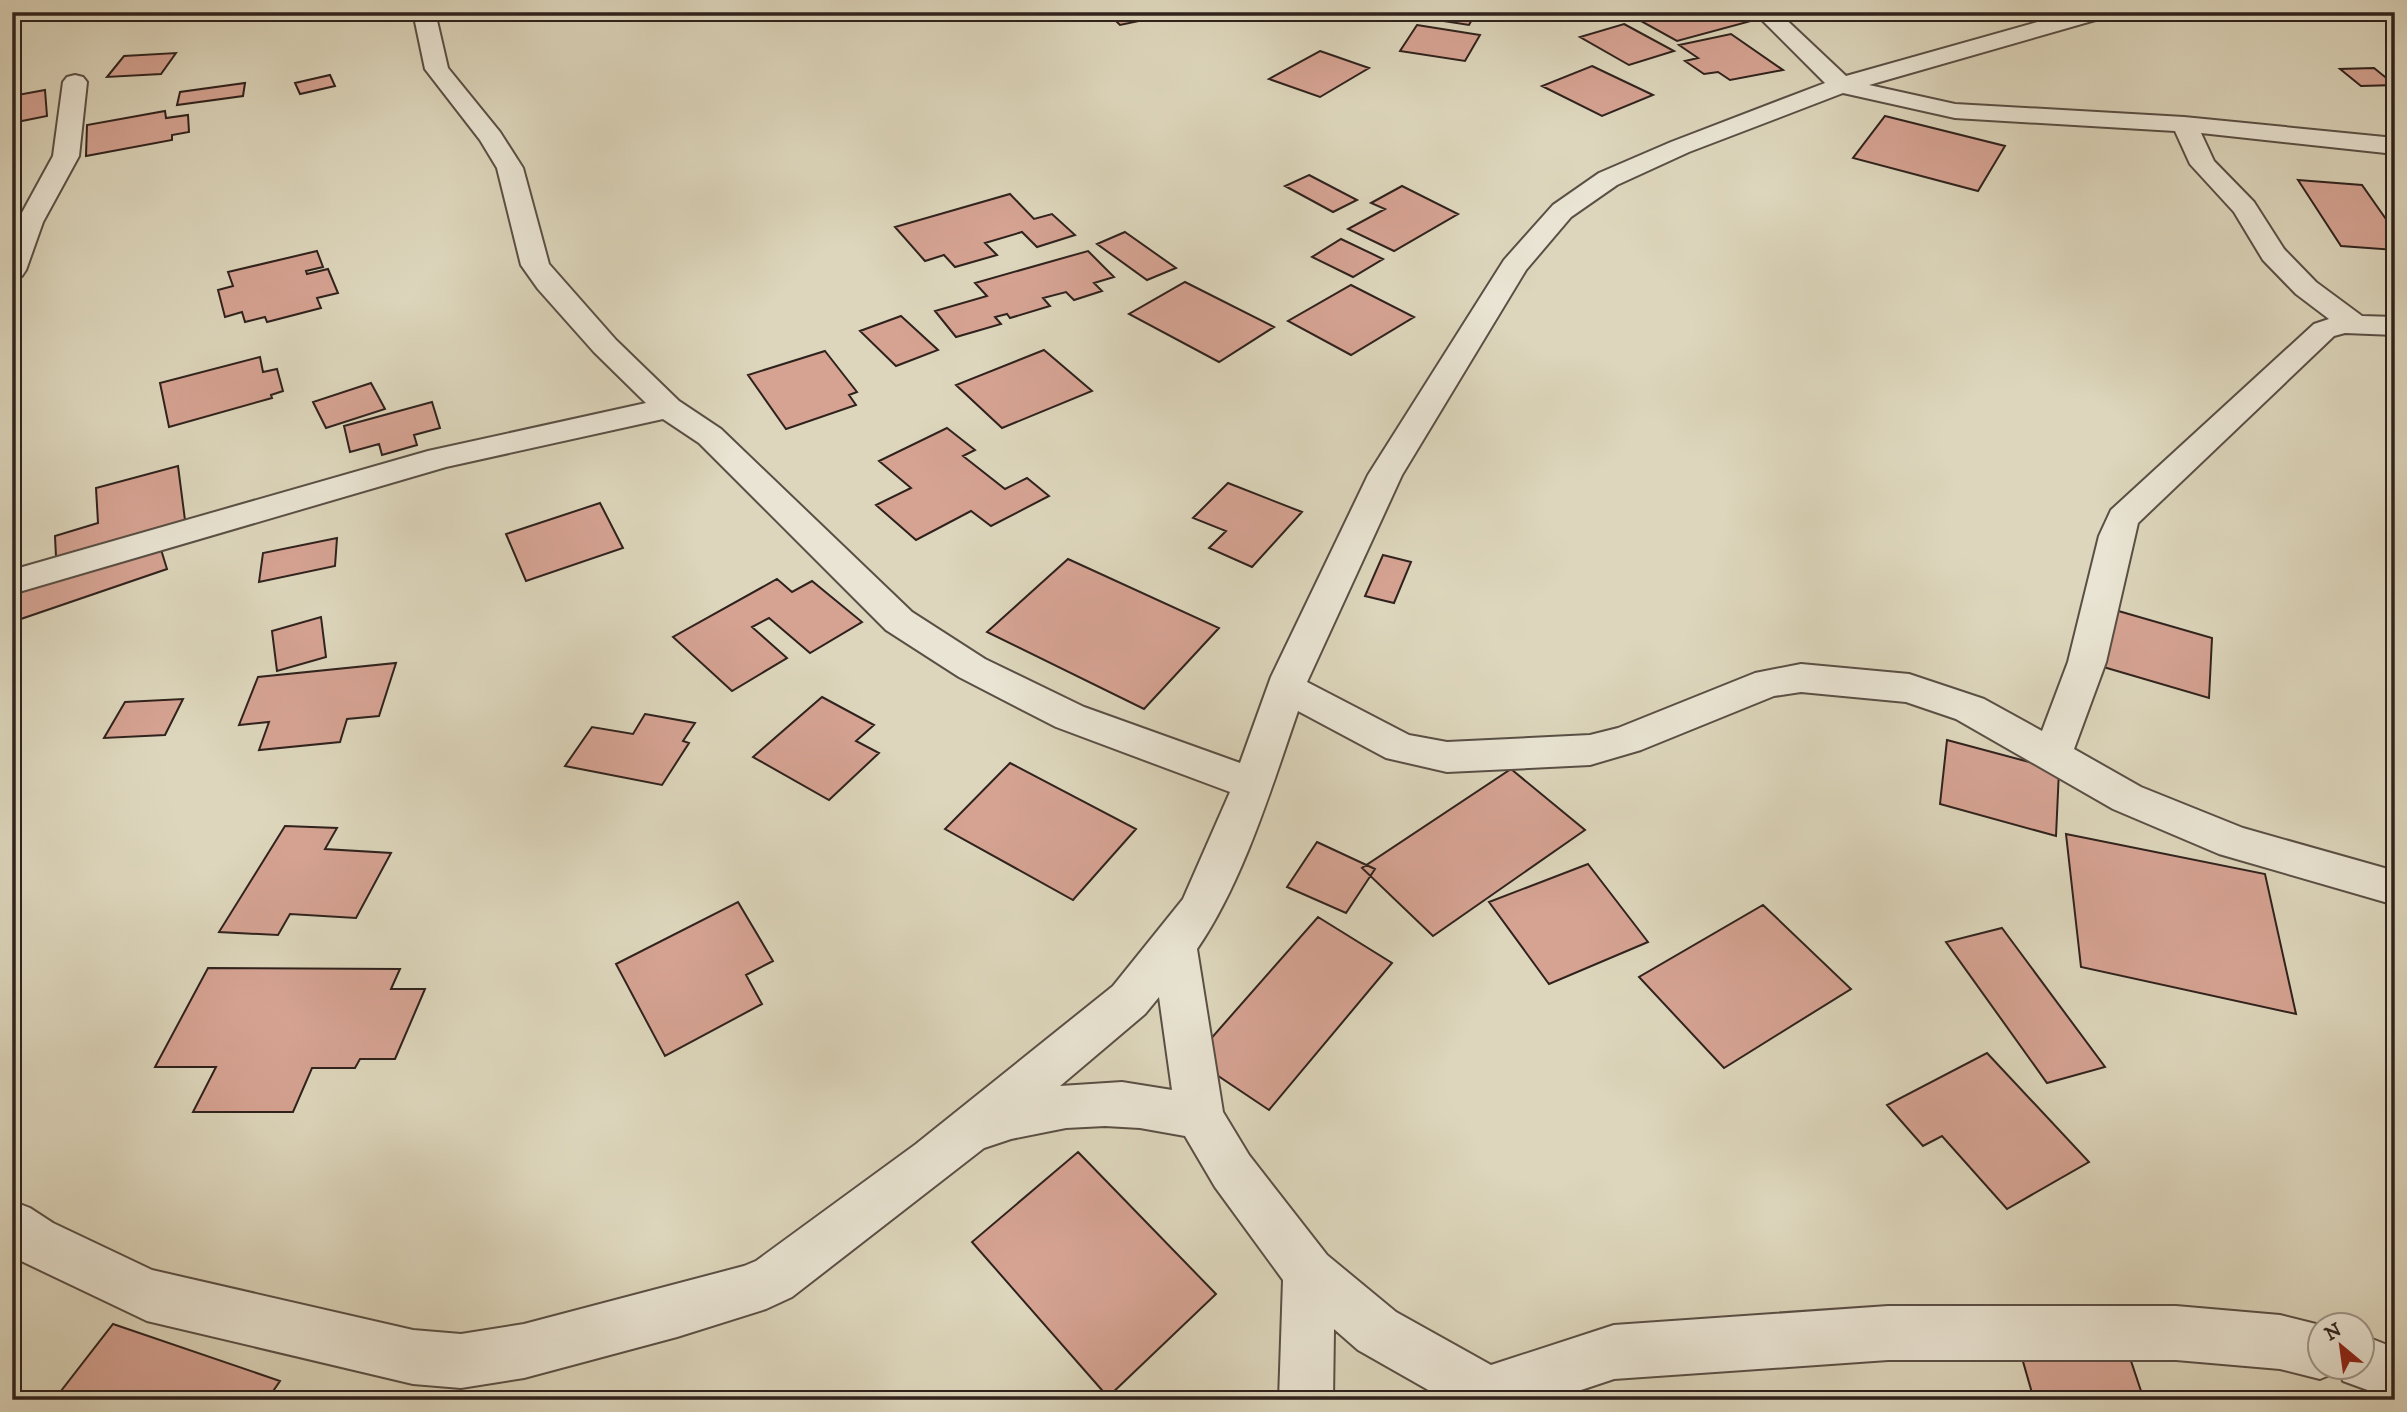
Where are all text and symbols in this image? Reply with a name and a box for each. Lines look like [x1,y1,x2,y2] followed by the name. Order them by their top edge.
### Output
[2306,1310,2376,1380] north arrow
[2321,1318,2346,1346] text: N

